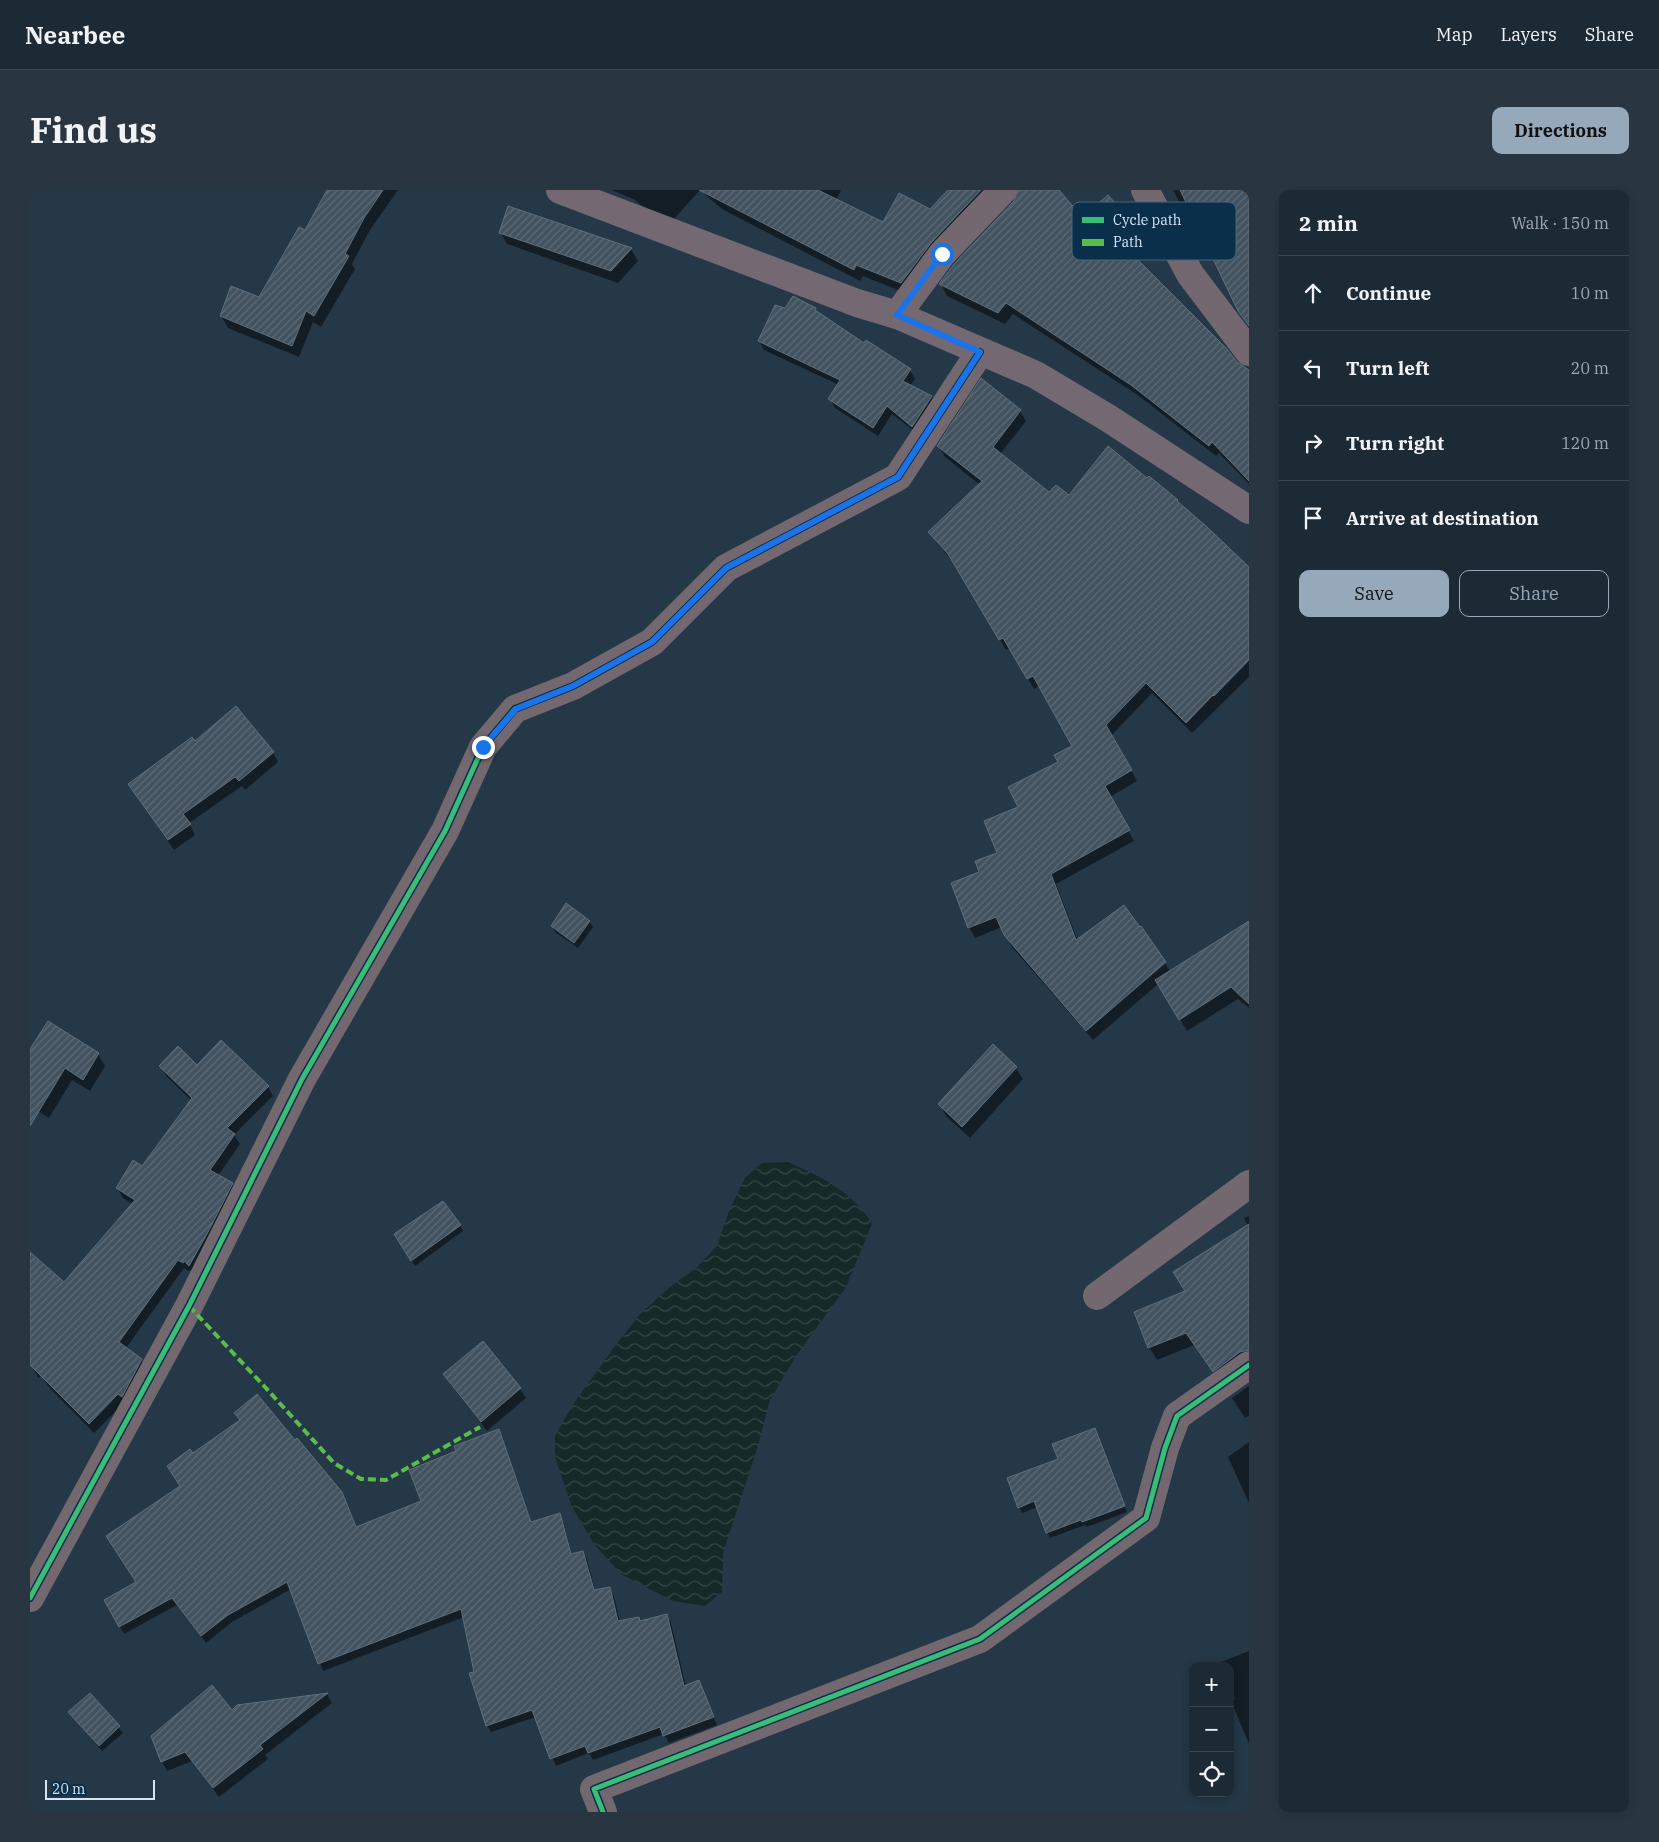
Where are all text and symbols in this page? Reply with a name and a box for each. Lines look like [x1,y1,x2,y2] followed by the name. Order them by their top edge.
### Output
[25,19,125,51] text: Nearbee
[1436,23,1473,46] text: Map
[1501,23,1557,46] text: Layers
[1585,23,1634,46] text: Share
[30,107,157,153] text: Find us
[1492,107,1629,154] button: Directions
[1072,202,1236,260] legend
[1299,209,1358,237] text: 2 min
[1113,211,1182,229] text: Cycle path
[1511,213,1609,233] text: Walk · 150 m
[1113,233,1143,251] text: Path
[931,243,954,266] route start
[1299,279,1327,307] icon: ahead
[1346,281,1431,305] text: Continue
[1571,283,1609,303] text: 10 m
[1299,354,1327,382] icon: left
[1346,356,1429,380] text: Turn left
[1571,358,1609,378] text: 20 m
[1299,429,1327,457] icon: right
[1346,431,1444,455] text: Turn right
[1561,433,1609,453] text: 120 m
[1299,504,1327,532] icon: arrive
[1346,506,1539,530] text: Arrive at destination
[1299,570,1449,617] button: Save
[1459,570,1609,617] button: Share
[472,736,495,759] route end
[1189,1662,1234,1797] map controls
[1189,1662,1234,1707] button: +
[1189,1707,1234,1752] button: −
[1189,1752,1234,1797] button: locate
[45,1777,155,1800] scale bar
[52,1780,85,1798] text: 20 m

